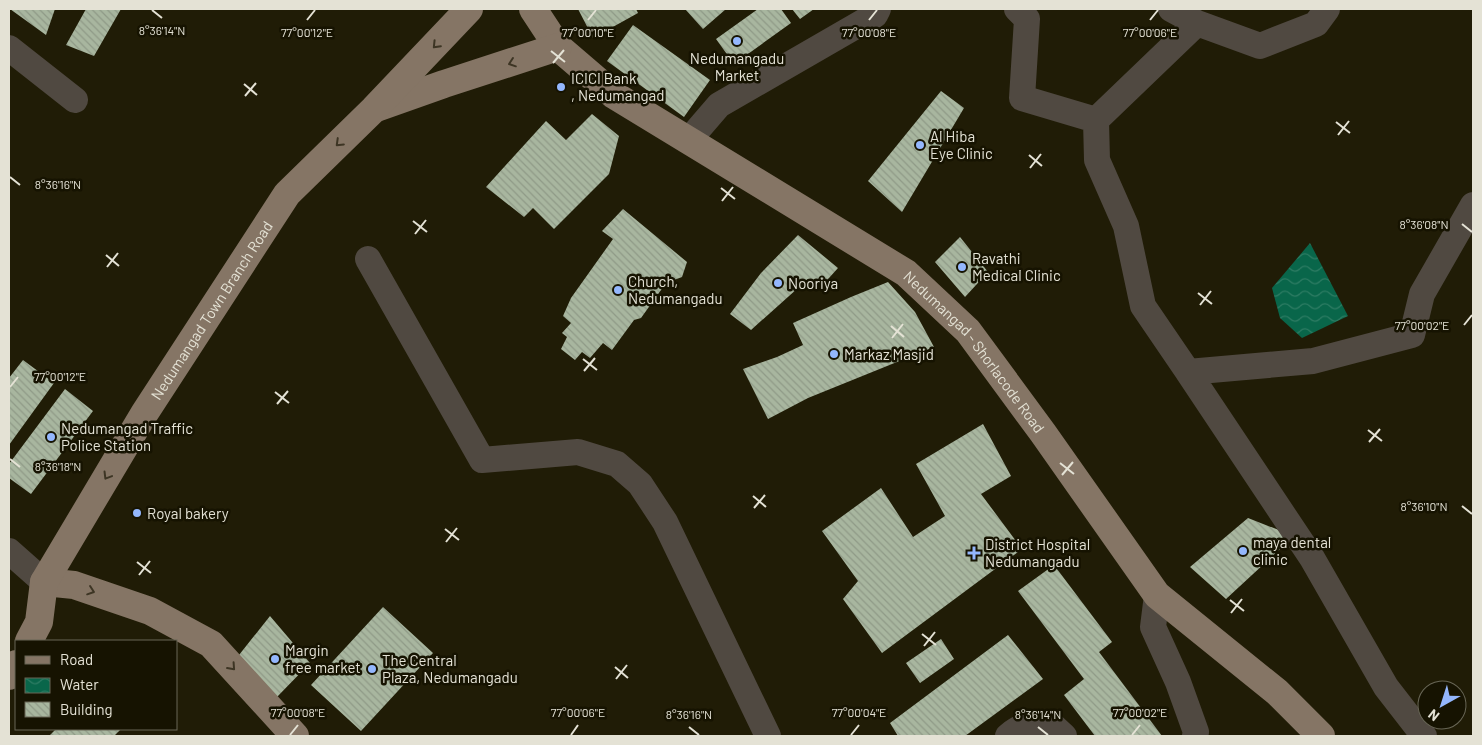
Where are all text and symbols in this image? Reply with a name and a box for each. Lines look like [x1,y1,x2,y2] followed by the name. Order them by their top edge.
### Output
[139,23,185,37] text: 8°36'14"N
[281,25,333,39] text: 77°00'12"E
[562,25,614,39] text: 77°00'10"E
[842,25,896,39] text: 77°00'08"E
[1123,25,1177,39] text: 77°00'06"E
[731,35,743,47] marker: Nedumangadu Market
[433,39,442,48] one-way arrow
[690,49,784,84] place label: Nedumangadu Market
[508,57,516,67] one-way arrow
[571,69,664,104] place label: ICICI Bank , Nedumangad
[555,81,567,93] marker: ICICI Bank , Nedumangad
[930,127,993,162] place label: Al Hiba Eye Clinic
[336,137,345,146] one-way arrow
[914,139,926,151] marker: Al Hiba Eye Clinic
[35,177,81,191] text: 8°36'16"N
[1399,217,1449,231] text: 8°36'08"N
[147,218,276,403] street label: Nedumangad Town Branch Road
[972,249,1061,284] place label: Ravathi Medical Clinic
[956,261,968,273] marker: Ravathi Medical Clinic
[900,267,1049,436] street label: Nedumangad - Shorlacode Road
[628,272,722,307] place label: Church, Nedumangadu
[788,274,838,292] place label: Nooriya
[772,277,784,289] marker: Nooriya
[612,284,624,296] marker: Church, Nedumangadu
[1395,318,1449,332] text: 77°00'02"E
[844,345,934,363] place label: Markaz Masjid
[828,348,840,360] marker: Markaz Masjid
[34,369,86,383] text: 77°00'12"E
[61,419,193,454] place label: Nedumangad Traffic Police Station
[45,431,57,443] marker: Nedumangad Traffic Police Station
[35,459,81,473] text: 8°36'18"N
[104,470,114,479] one-way arrow
[1400,499,1448,513] text: 8°36'10"N
[147,504,229,522] place label: Royal bakery
[131,507,143,519] marker: Royal bakery
[1253,533,1331,568] place label: maya dental clinic
[985,535,1090,570] place label: District Hospital Nedumangadu
[1237,545,1249,557] marker: maya dental clinic
[967,546,981,560] marker: District Hospital Nedumangadu
[86,585,95,595] one-way arrow
[15,640,178,730] legend
[285,641,361,676] place label: Margin free market
[60,650,93,668] text: Road
[382,651,518,686] place label: The Central Plaza, Nedumangadu
[269,653,281,665] marker: Margin free market
[226,662,235,671] one-way arrow
[366,663,378,675] marker: The Central Plaza, Nedumangadu
[60,675,99,693] text: Water
[1417,680,1467,730] north arrow
[60,700,113,718] text: Building
[271,705,325,719] text: 77°00'08"E
[551,705,605,719] text: 77°00'06"E
[832,705,886,719] text: 77°00'04"E
[1113,705,1167,719] text: 77°00'02"E
[1425,706,1442,725] text: N
[666,707,712,721] text: 8°36'16"N
[1015,707,1061,721] text: 8°36'14"N

